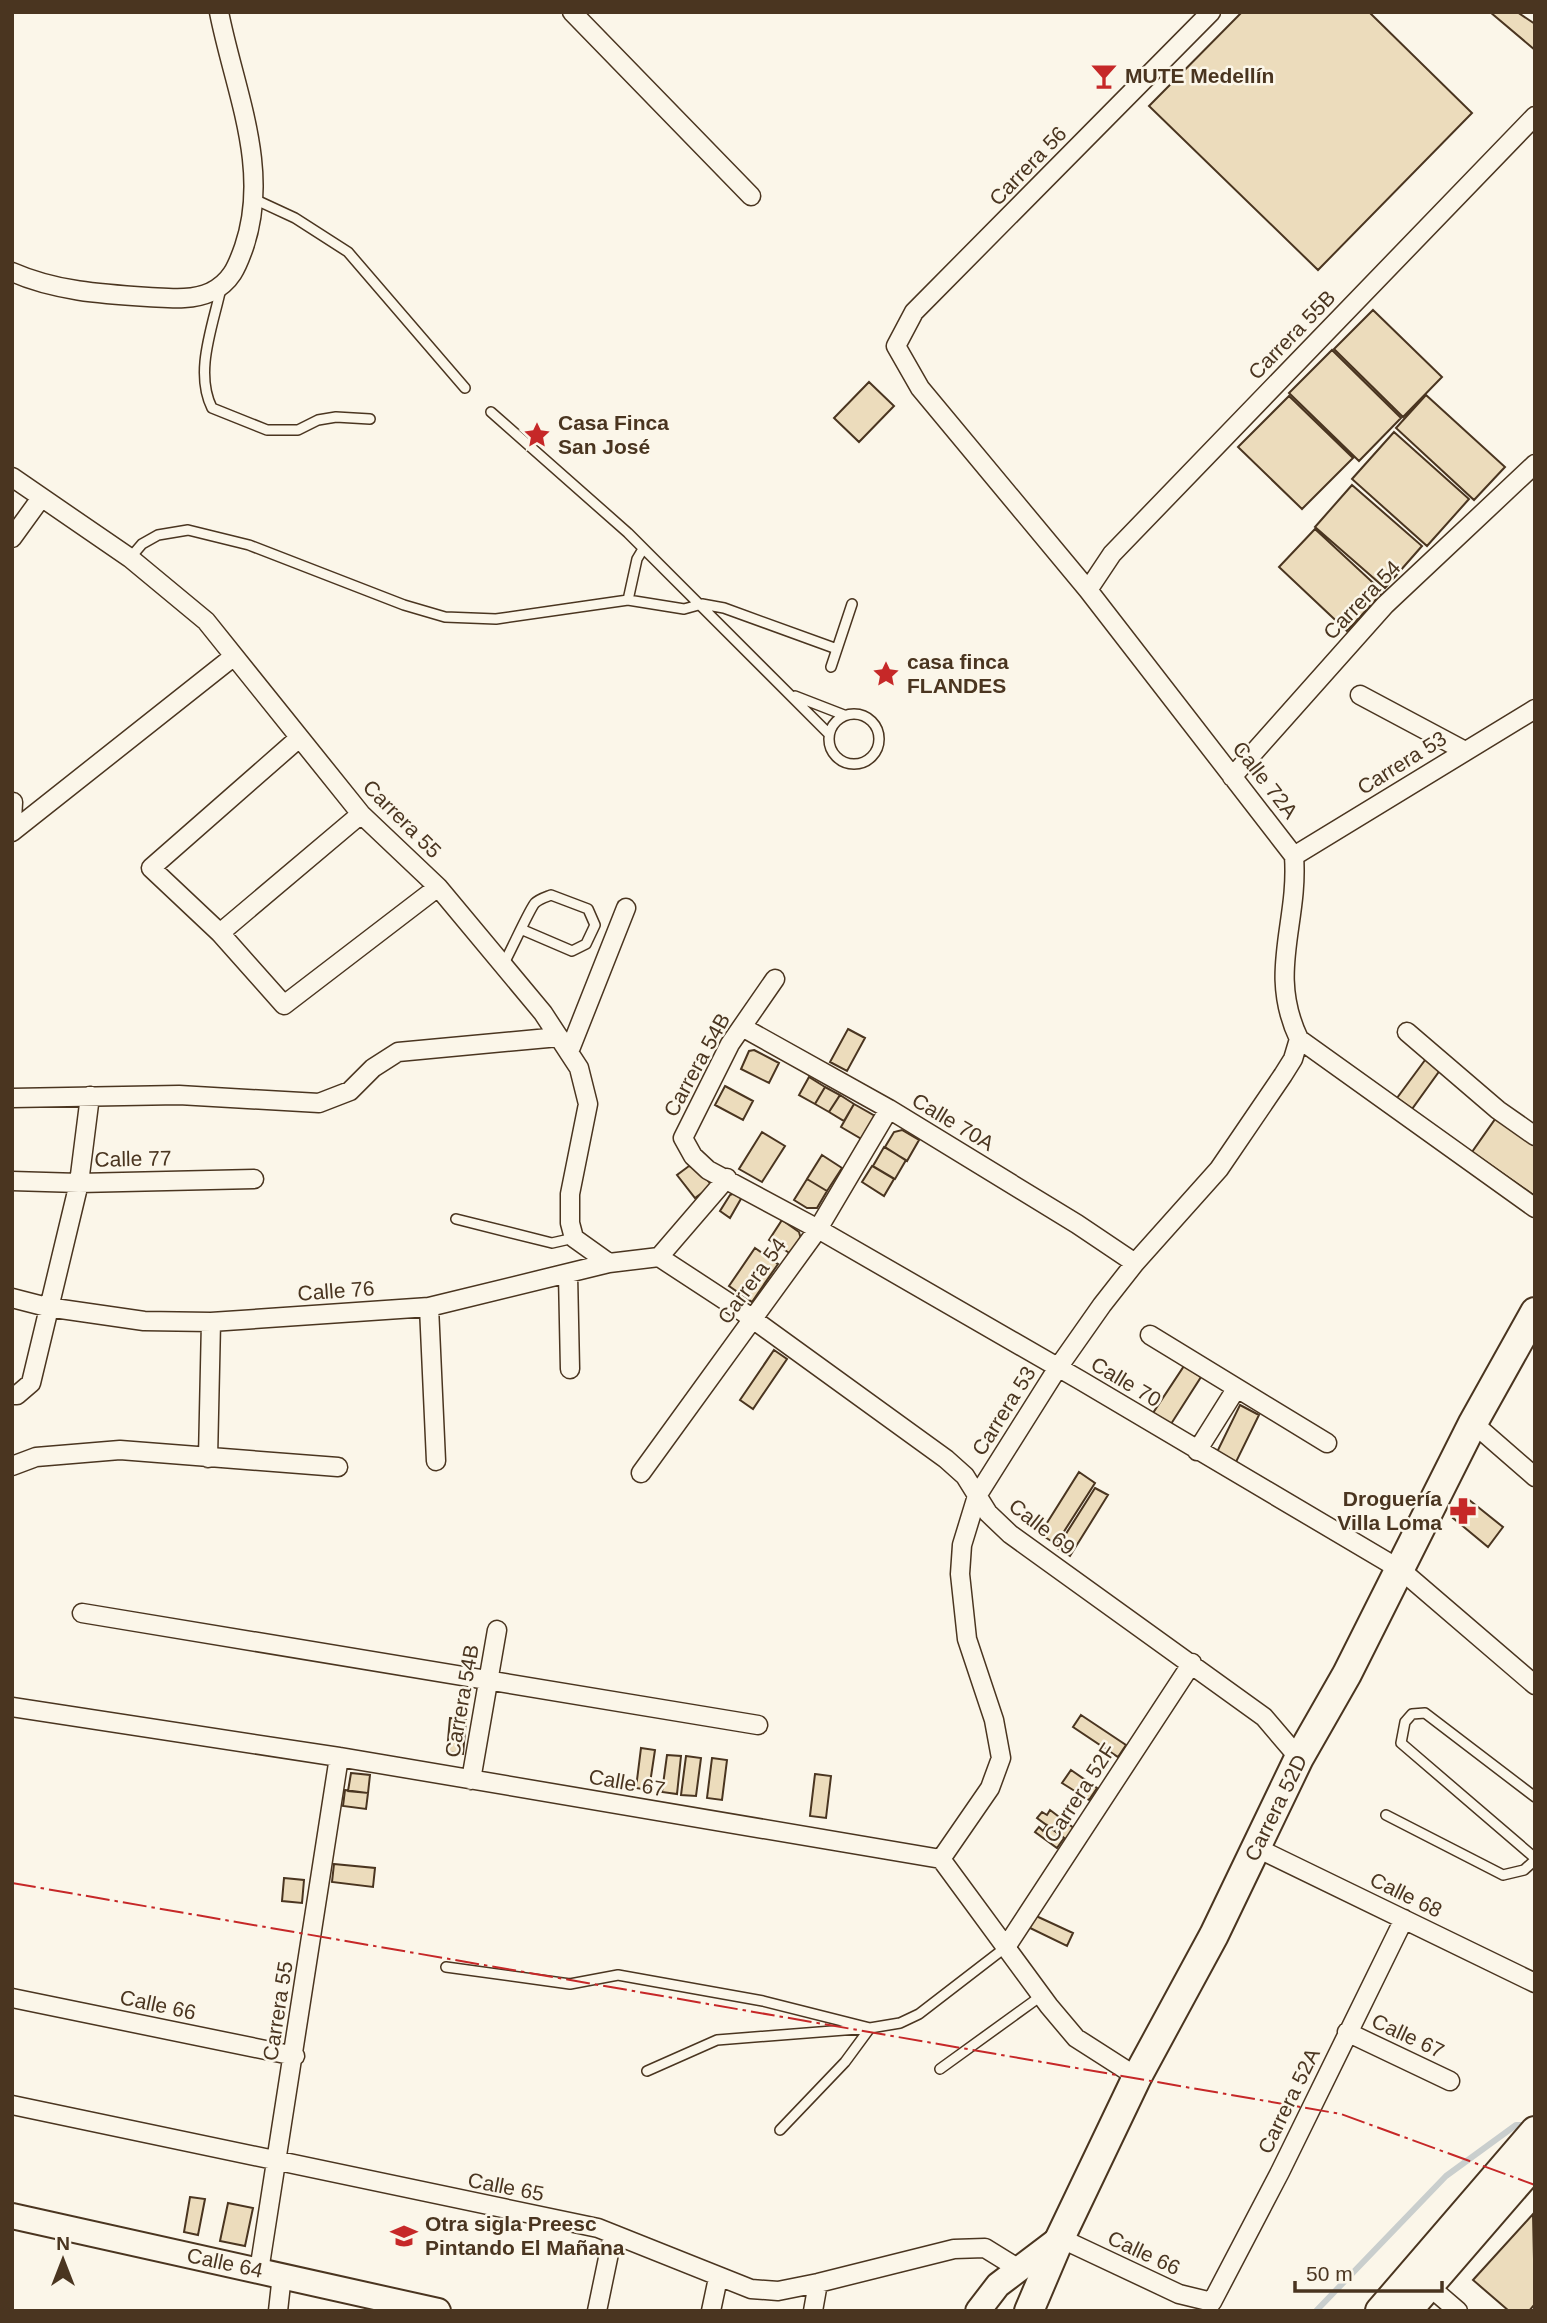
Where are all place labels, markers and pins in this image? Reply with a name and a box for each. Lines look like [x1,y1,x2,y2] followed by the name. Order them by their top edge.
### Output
[1089,61,1119,91] bar icon: MUTE Medellín
[1125,64,1274,87] place label: MUTE Medellín
[558,411,669,458] place label: Casa Finca San José
[522,420,552,450] place icon: Casa Finca San José
[907,650,1009,697] place label: casa finca FLANDES
[871,659,901,689] place icon: casa finca FLANDES
[1337,1487,1442,1534] place label: Droguería Villa Loma
[1448,1496,1478,1526] pharmacy icon: Droguería Villa Loma
[425,2212,625,2259] place label: Otra sigla Preesc Pintando El Mañana
[389,2221,419,2251] school or university icon: Otra sigla Preesc Pintando El Mañana

